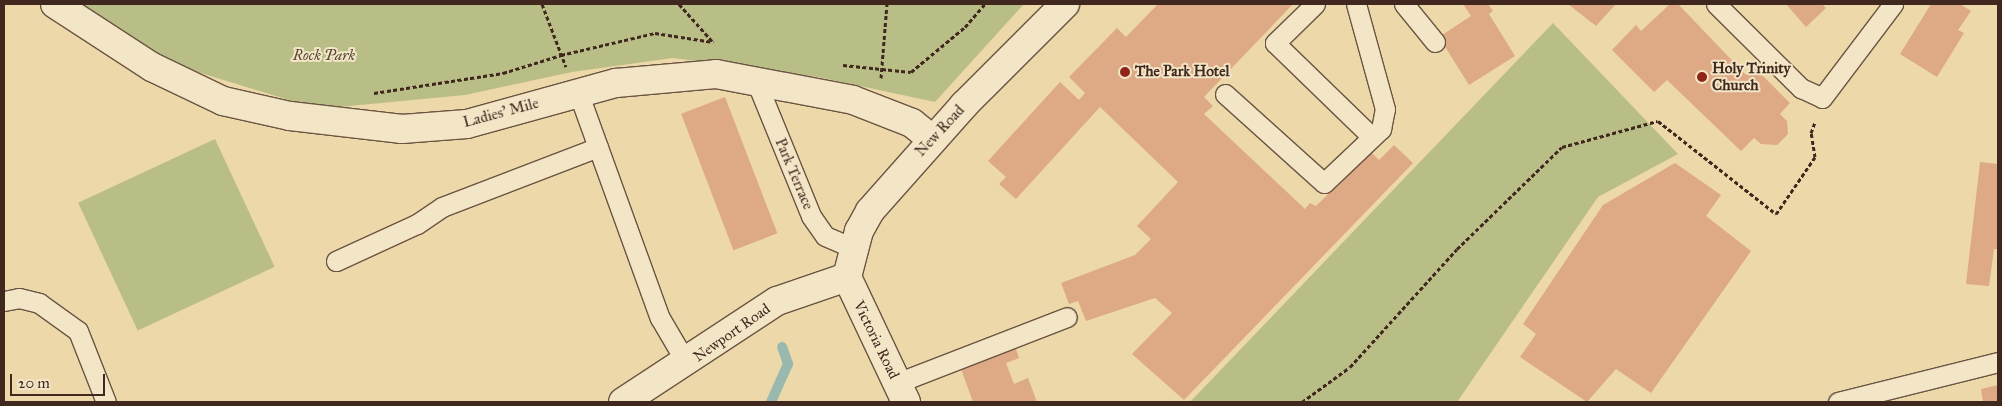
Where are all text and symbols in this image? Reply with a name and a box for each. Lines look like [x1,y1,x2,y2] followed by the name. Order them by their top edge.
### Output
[293,47,355,65] park label: Rock Park
[1712,59,1791,94] place label: Holy Trinity Church
[1135,63,1229,81] place label: The Park Hotel
[1119,66,1131,78] marker: The Park Hotel
[1696,71,1708,83] marker: Holy Trinity Church
[461,94,541,132] street label: Ladies' Mile
[912,102,968,160] street label: New Road
[771,136,817,212] street label: Park Terrace
[849,298,903,382] street label: Victoria Road
[690,300,774,366] street label: Newport Road
[12,364,108,396] scale bar
[18,374,50,392] text: 20 m

